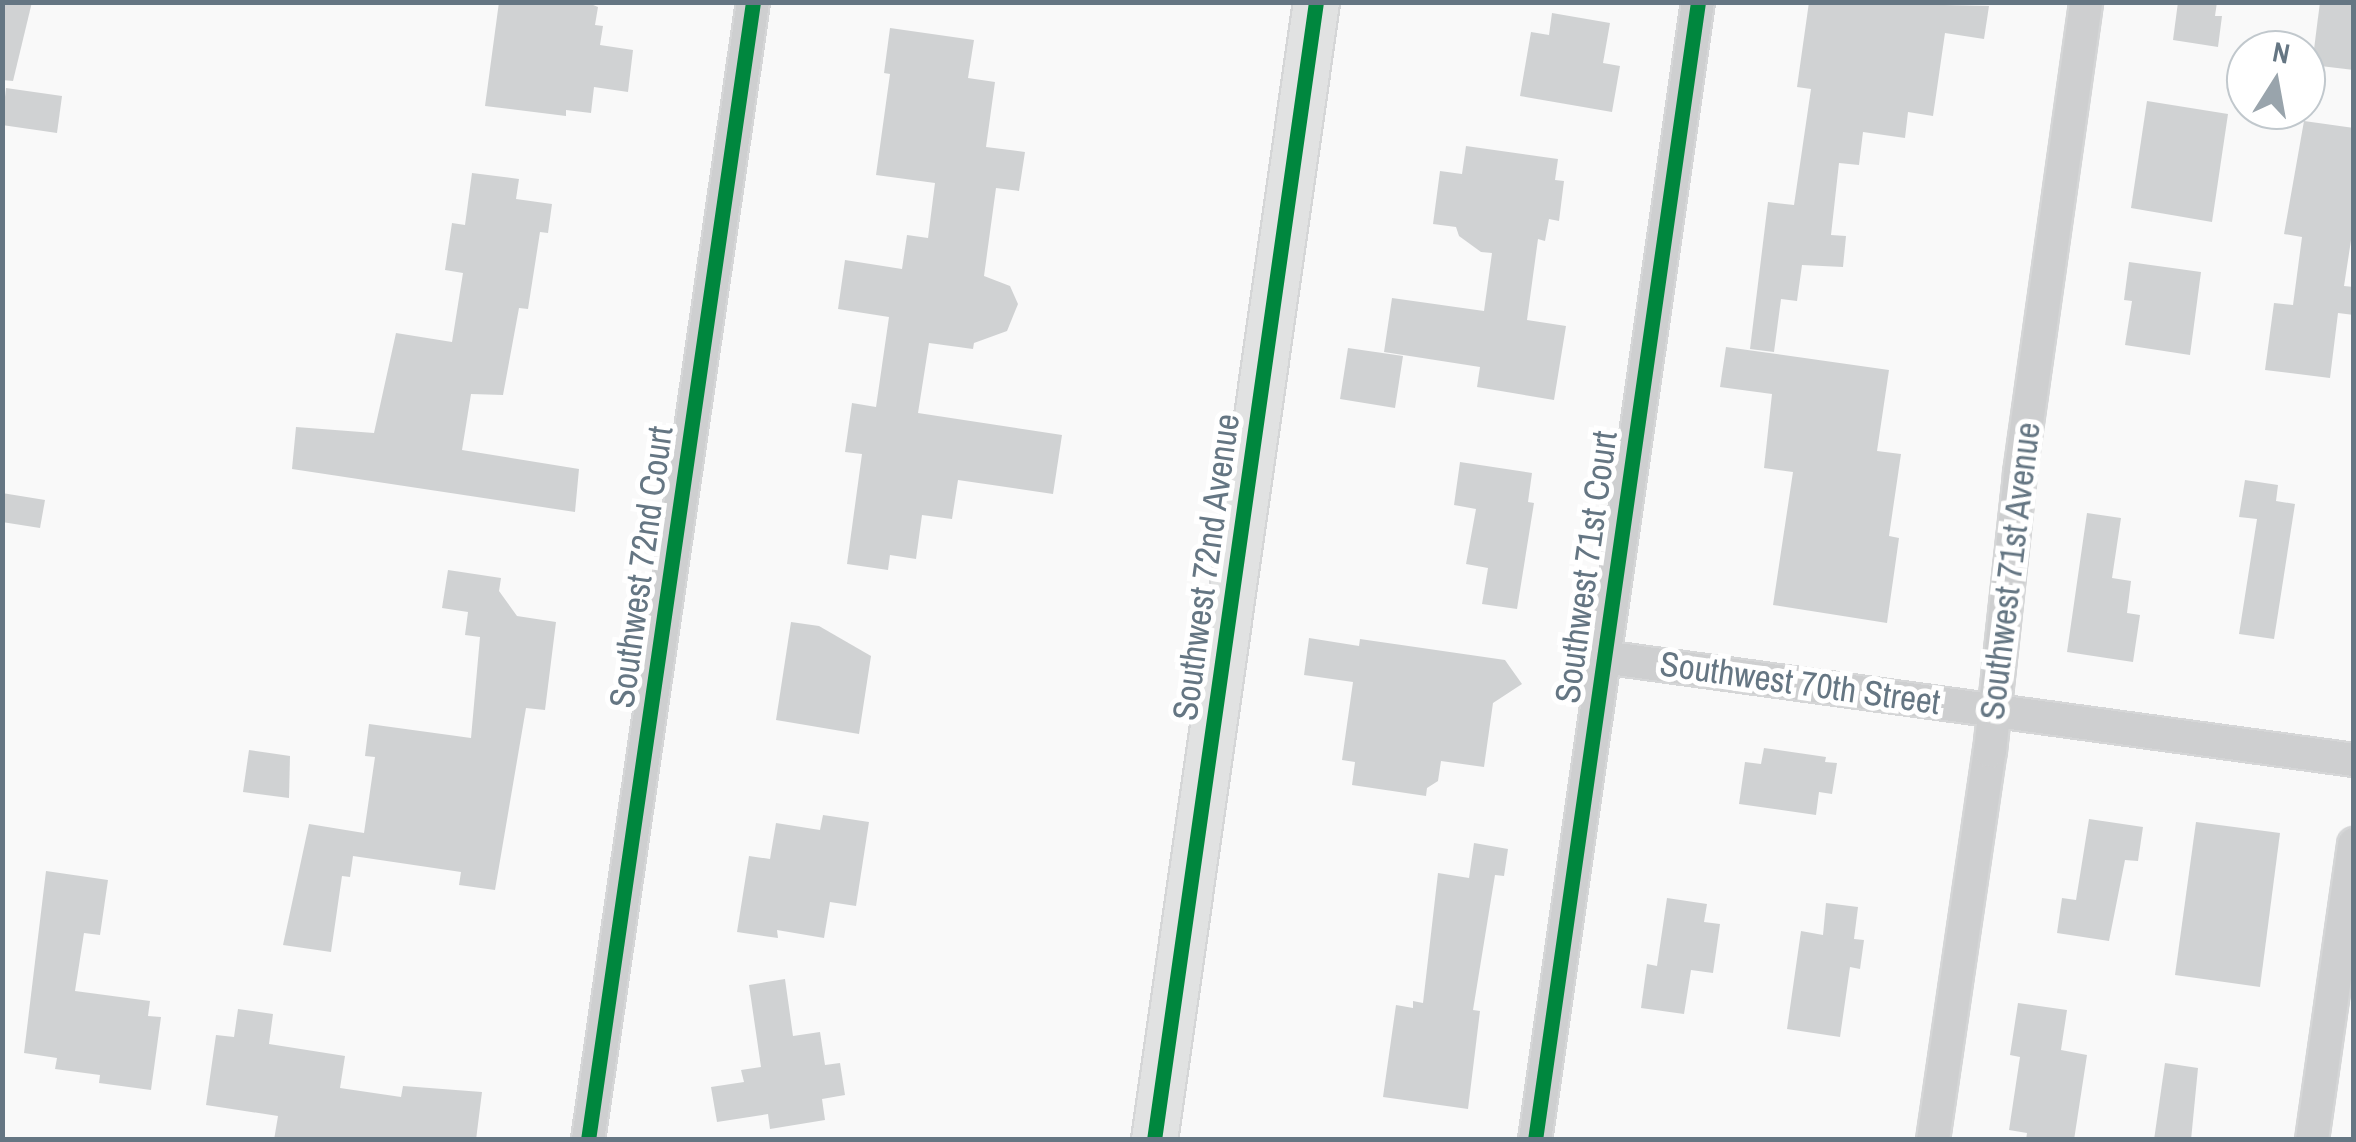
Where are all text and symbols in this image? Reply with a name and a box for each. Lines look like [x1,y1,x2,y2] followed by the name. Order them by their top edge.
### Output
[2226,30,2326,130] north arrow
[2270,32,2293,73] text: N
[1164,410,1248,724] street label: Southwest 72nd Avenue
[1971,419,2049,723] street label: Southwest 71st Avenue
[600,423,682,711] street label: Southwest 72nd Court
[1546,428,1626,706] street label: Southwest 71st Court
[1657,643,1943,723] street label: Southwest 70th Street

